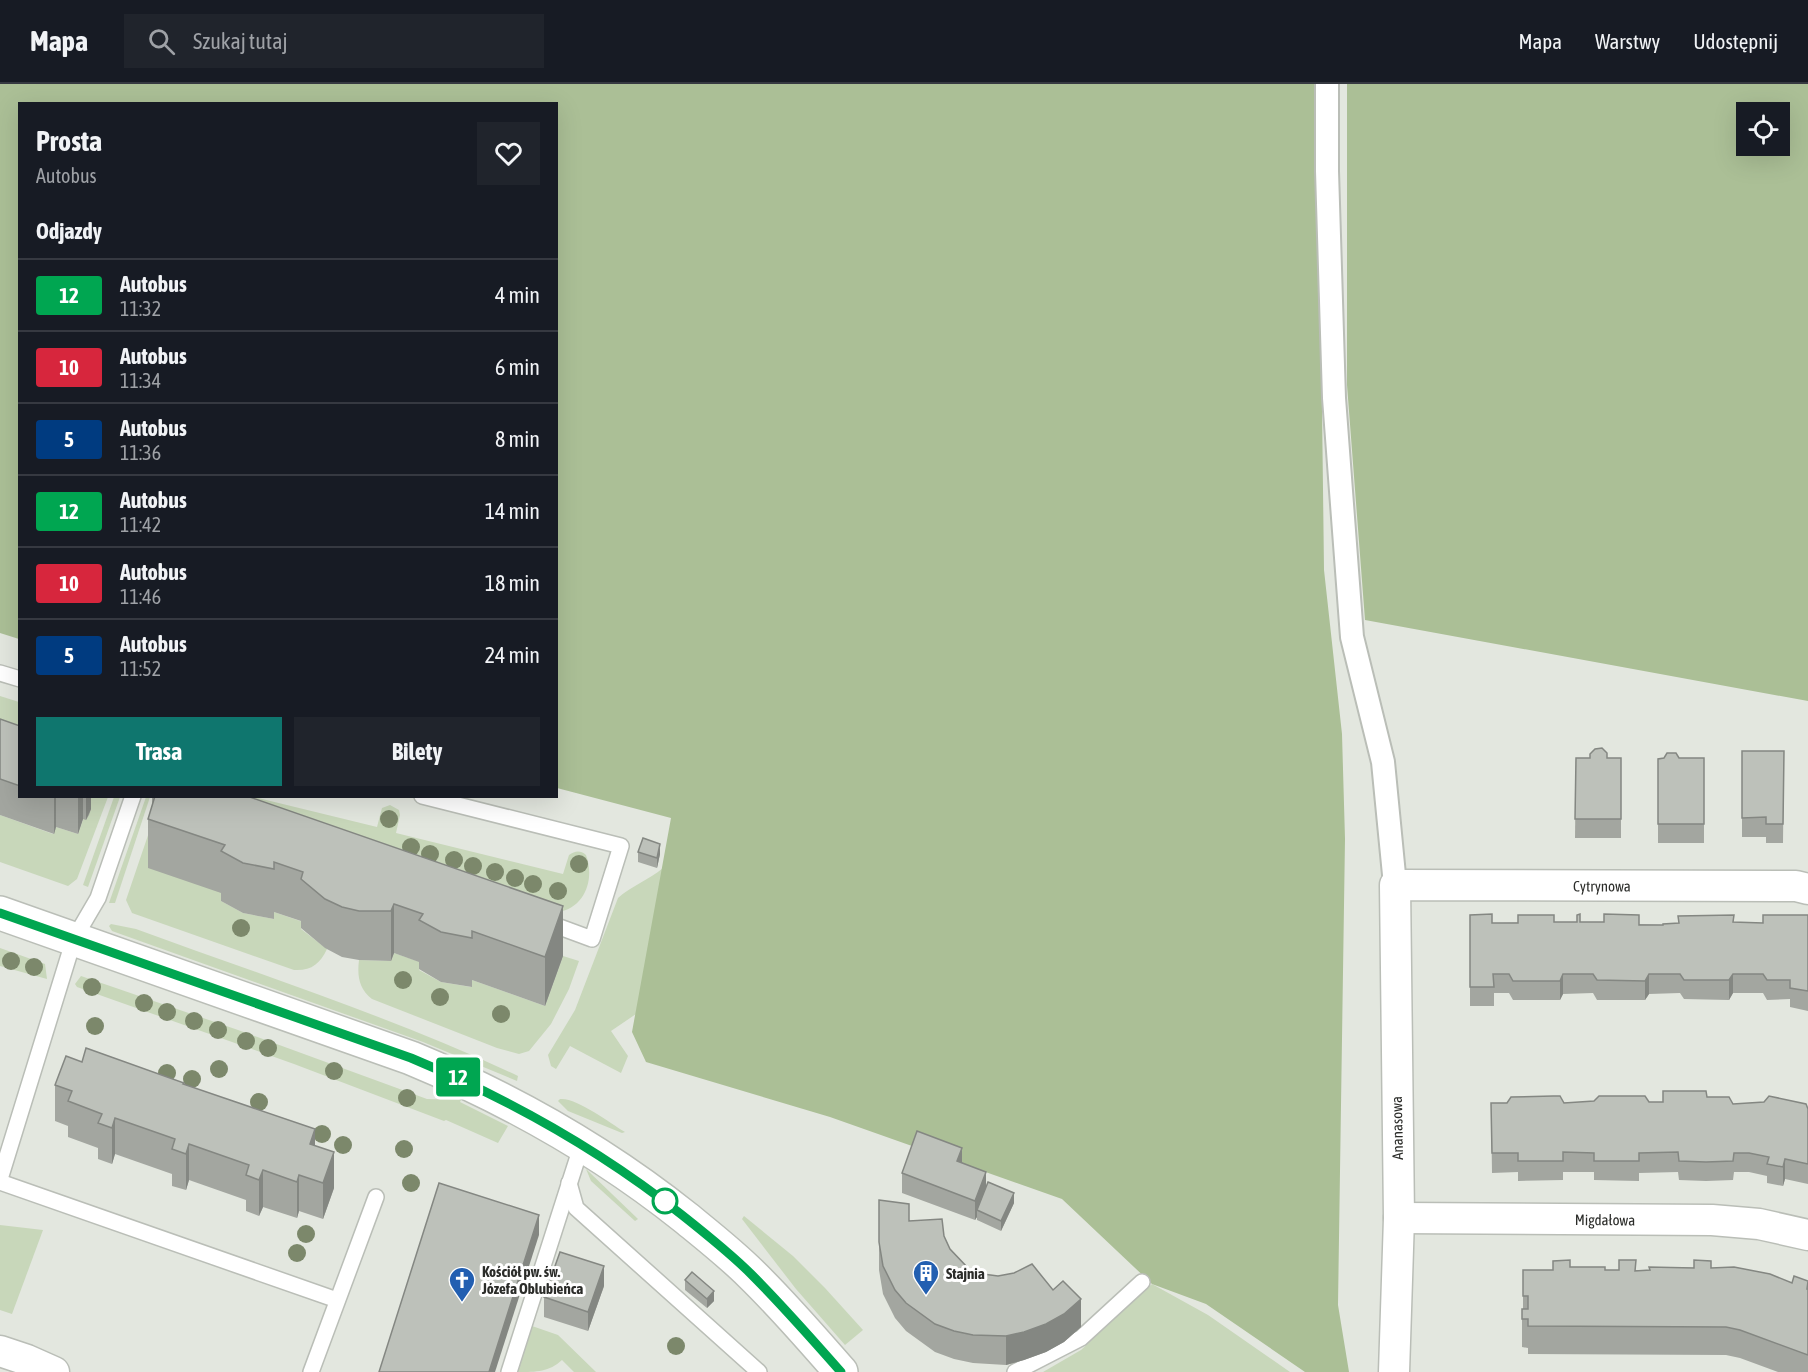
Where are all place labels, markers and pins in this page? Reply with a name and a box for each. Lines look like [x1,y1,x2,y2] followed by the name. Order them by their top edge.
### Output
[652,1188,678,1214] unlabelled marker
[911,1258,941,1296] building icon: Stajnia
[481,1263,583,1297] place label: Kościół pw. św. Józefa Oblubieńca
[447,1265,477,1303] church icon: Kościół pw. św. Józefa Oblubieńca
[946,1265,985,1282] place label: Stajnia

